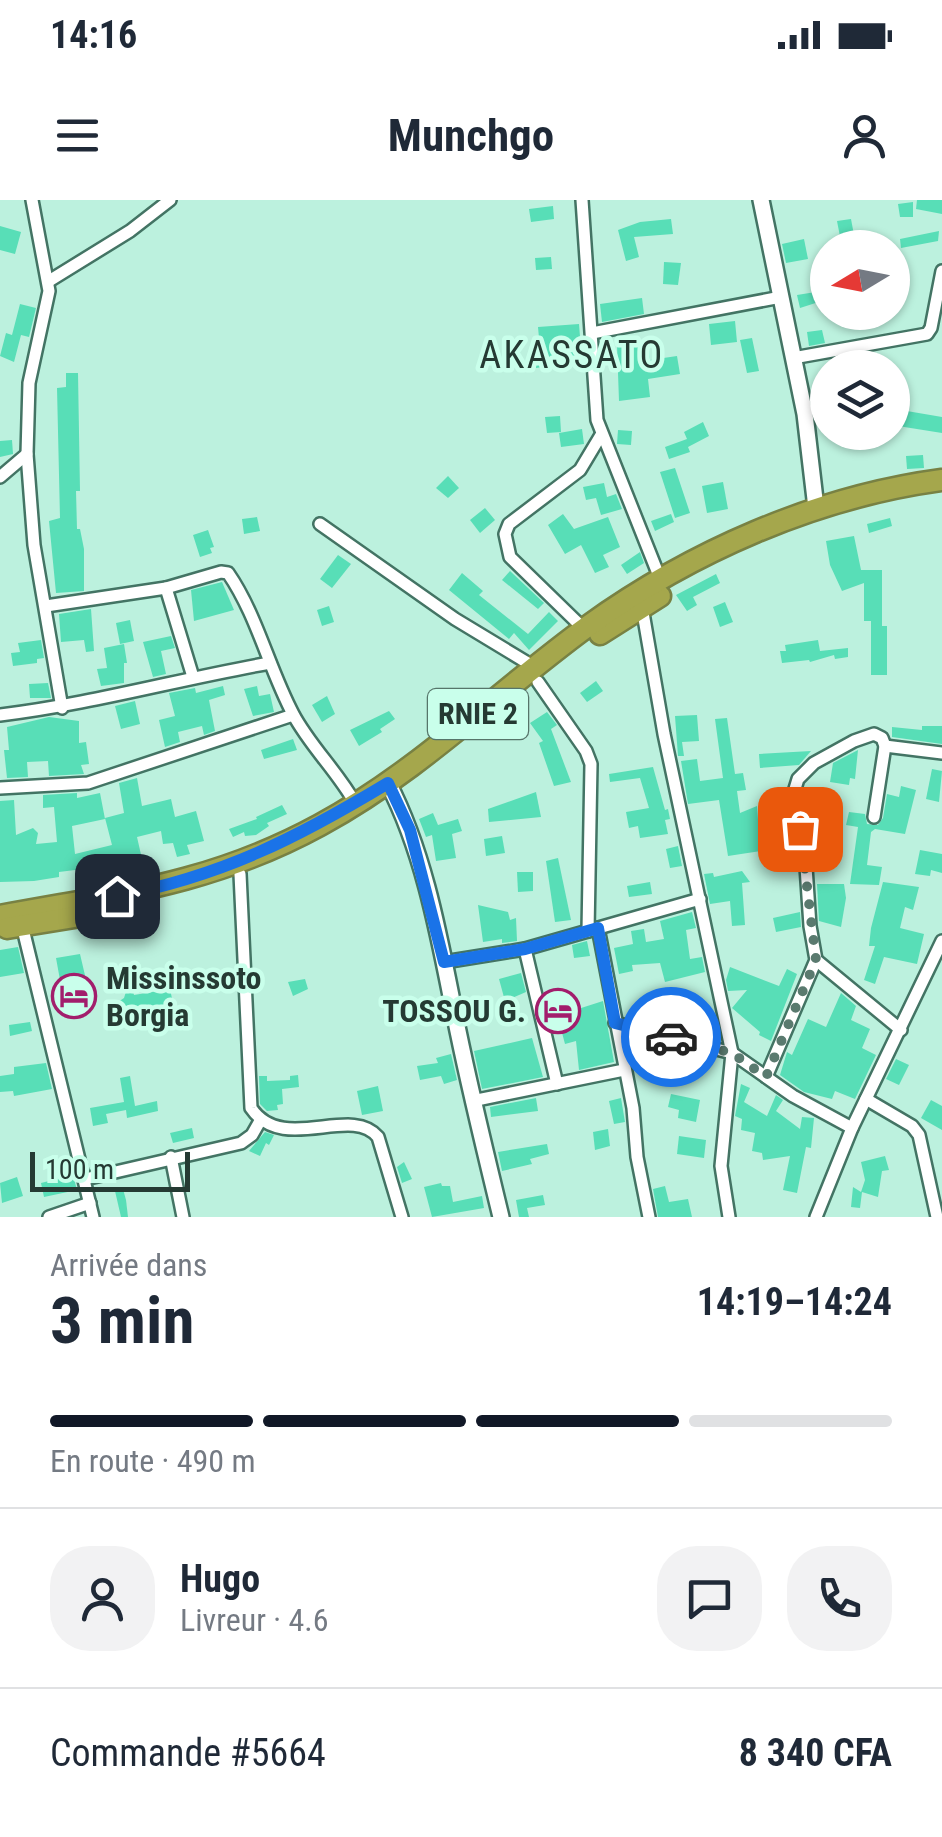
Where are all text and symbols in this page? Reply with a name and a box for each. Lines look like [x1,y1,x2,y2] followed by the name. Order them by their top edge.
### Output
[50,13,137,57] text: 14:16
[50,108,105,163] icon: menu
[837,108,892,163] icon: person
[388,109,554,162] text: Munchgo
[810,230,910,330] north arrow
[810,230,910,450] map controls
[479,333,665,377] district label: AKASSATO
[810,350,910,450] button: layers
[428,689,528,739] road number: RNIE 2
[758,787,843,872] pin
[773,802,828,857] icon: bag
[75,854,160,939] pin
[90,869,145,924] icon: home
[106,959,261,1034] place label: Missinssoto Borgia
[51,973,97,1019] hotel icon: Missinssoto Borgia
[621,987,721,1087] courier
[535,988,581,1034] hotel icon: TOSSOU G.
[382,992,526,1030] place label: TOSSOU G.
[644,1010,699,1065] icon: car
[30,1147,190,1191] scale bar
[45,1153,114,1186] text: 100 m
[50,1246,207,1284] text: Arrivée dans
[697,1280,892,1324] text: 14:19–14:24
[50,1283,194,1359] text: 3 min
[50,1442,256,1480] text: En route · 490 m
[50,1546,155,1651] button: person
[657,1546,762,1651] button: chat
[787,1546,892,1651] button: phone
[180,1557,260,1601] text: Hugo
[180,1601,328,1639] text: Livreur · 4.6
[50,1731,326,1775] text: Commande #5664
[739,1731,892,1775] text: 8 340 CFA

